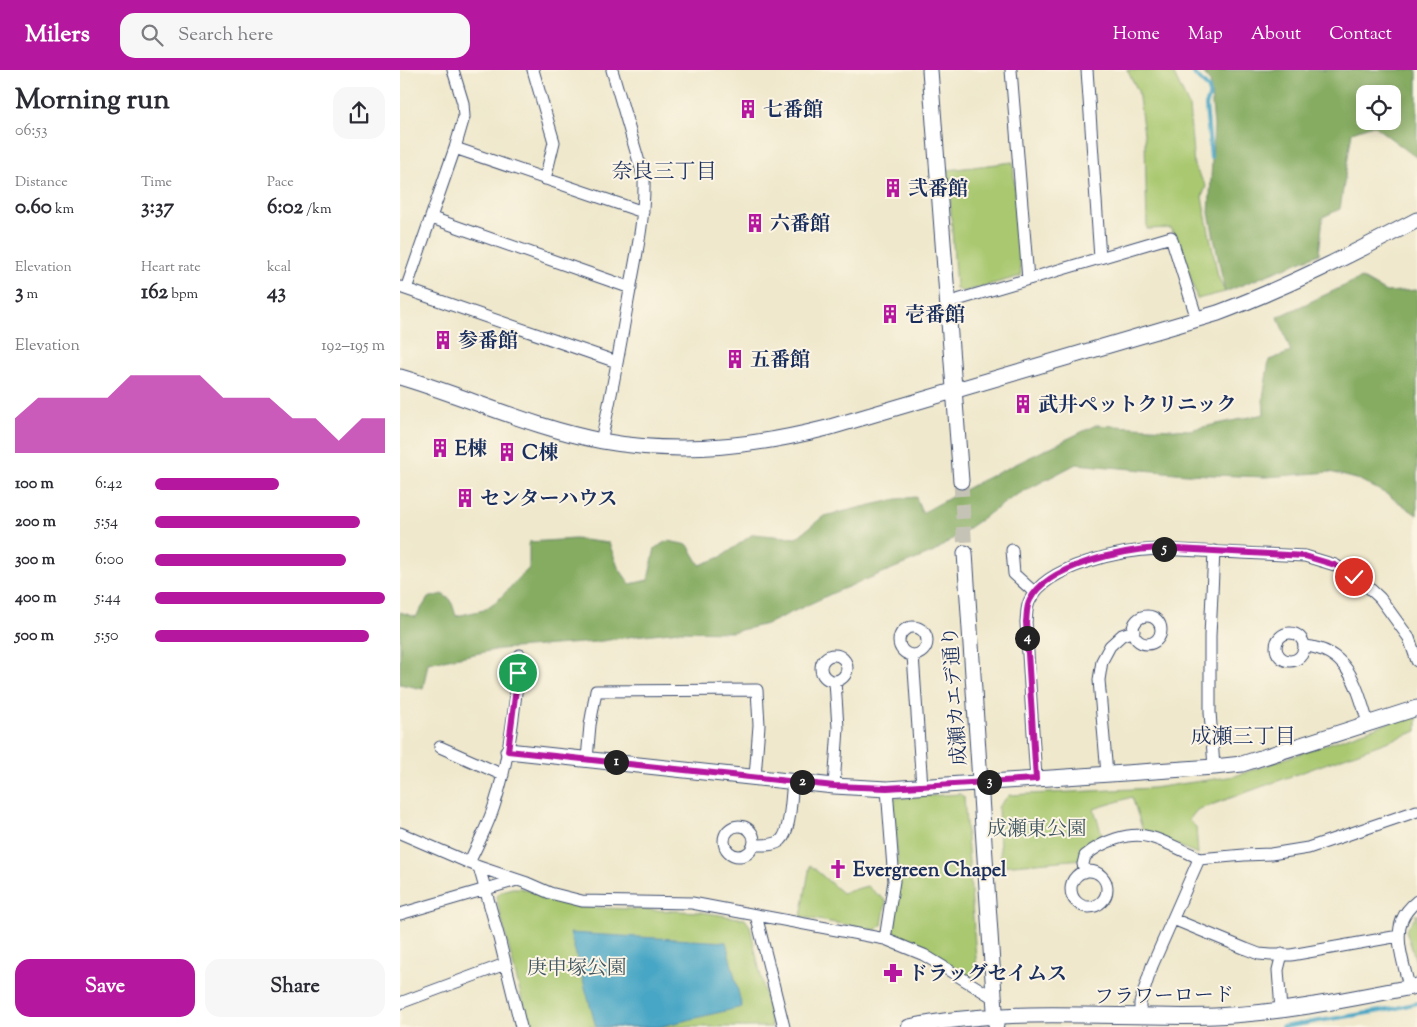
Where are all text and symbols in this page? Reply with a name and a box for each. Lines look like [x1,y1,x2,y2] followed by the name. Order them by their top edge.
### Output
[120,13,470,58] search box
[25,18,90,52] text: Milers
[138,21,166,49] icon: search
[178,22,273,49] text: Search here
[1113,22,1160,48] text: Home
[1188,22,1223,48] text: Map
[1251,22,1301,48] text: About
[1329,22,1392,48] text: Contact
[15,81,170,121] text: Morning run
[1356,85,1401,130] map controls
[1356,85,1401,130] button: locate
[333,87,385,139] button: share
[763,97,823,126] place label: 七番館
[737,98,759,120] building icon: 七番館
[15,120,47,143] text: 06:53
[612,158,717,188] district label: 奈良三丁目
[15,173,68,193] text: Distance
[141,173,172,193] text: Time
[267,173,294,193] text: Pace
[908,176,968,205] place label: 弐番館
[882,177,904,199] building icon: 弐番館
[15,193,52,223] text: 0.60
[141,193,174,223] text: 3:37
[267,193,303,223] text: 6:02
[52,200,74,220] text: km
[303,200,332,220] text: /km
[770,211,830,240] place label: 六番館
[744,212,766,234] building icon: 六番館
[15,258,72,278] text: Elevation
[141,258,201,278] text: Heart rate
[267,258,291,278] text: kcal
[15,278,23,308] text: 3
[141,278,168,308] text: 162
[267,278,286,308] text: 43
[23,285,38,305] text: m
[168,285,198,305] text: bpm
[905,302,965,331] place label: 壱番館
[879,303,901,325] building icon: 壱番館
[458,328,518,357] place label: 参番館
[432,329,454,351] building icon: 参番館
[15,335,80,358] text: Elevation
[321,335,385,358] text: 192–195 m
[750,347,810,376] place label: 五番館
[724,348,746,370] building icon: 五番館
[1038,392,1236,421] place label: 武井ペットクリニック
[1012,393,1034,415] building icon: 武井ペットクリニック
[455,436,487,465] place label: E棟
[429,437,451,459] building icon: E棟
[522,440,558,469] place label: C棟
[496,441,518,463] building icon: C棟
[15,473,54,496] text: 100 m
[95,473,123,496] text: 6:42
[480,486,618,515] place label: センターハウス
[454,487,476,509] building icon: センターハウス
[15,511,56,534] text: 200 m
[95,511,118,534] text: 5:54
[1152,536,1176,562] pin: 5
[1162,539,1167,559] text: 5
[15,549,55,572] text: 300 m
[95,549,124,572] text: 6:00
[1333,556,1375,598] pin
[1340,563,1368,591] icon: check
[15,587,57,610] text: 400 m
[95,587,121,610] text: 5:44
[15,625,54,648] text: 500 m
[95,625,119,648] text: 5:50
[937,625,976,767] street label: 成瀬カエデ通り
[1014,626,1040,650] pin: 4
[1024,628,1031,648] text: 4
[497,652,539,694] pin
[504,659,532,687] icon: arrive
[1191,723,1296,753] district label: 成瀬三丁目
[604,750,628,774] pin: 1
[614,752,619,772] text: 1
[790,770,814,794] pin: 2
[976,770,1002,794] pin: 3
[799,772,806,792] text: 2
[987,772,992,792] text: 3
[987,816,1087,845] park label: 成瀬東公園
[853,857,1007,886] place label: Evergreen Chapel
[827,858,849,880] church icon: Evergreen Chapel
[527,955,627,984] park label: 庚申塚公園
[15,959,195,1017] button: Save
[205,959,385,1017] button: Share
[908,961,1067,990] place label: ドラッグセイムス
[882,962,904,984] pharmacy icon: ドラッグセイムス
[1094,982,1234,1013] street label: フラワーロード

